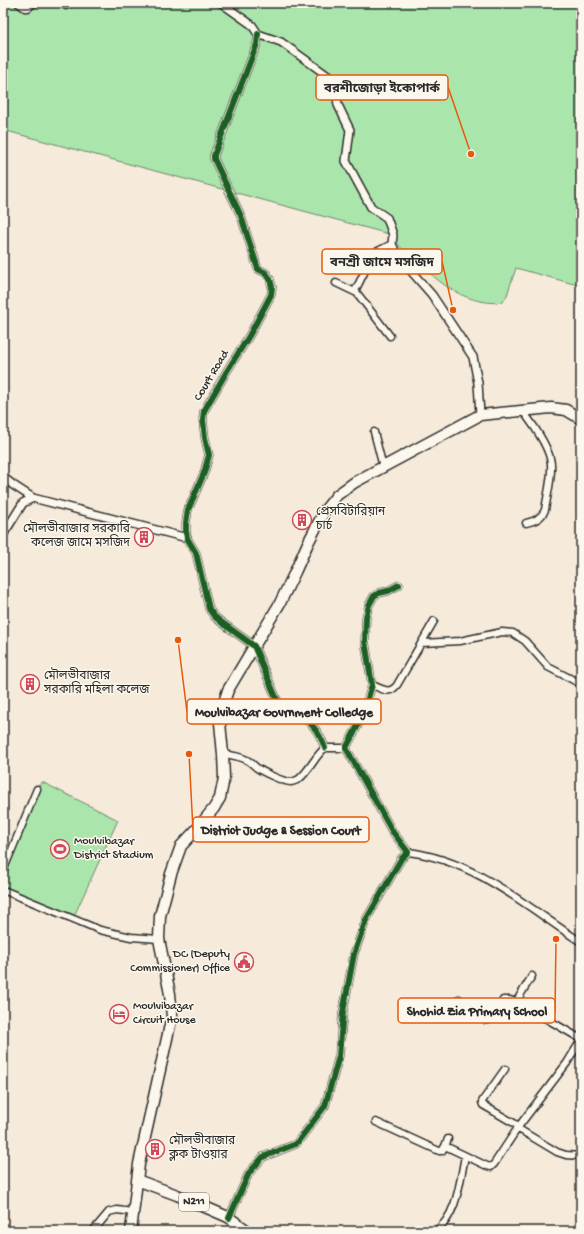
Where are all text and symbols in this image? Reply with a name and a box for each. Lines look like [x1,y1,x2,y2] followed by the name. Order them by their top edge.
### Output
[316,75,448,100] callout: বরশীজোড়া ইকোপার্ক
[323,80,440,97] text: বরশীজোড়া ইকোপার্ক
[322,249,442,274] callout: বনশ্রী জামে মসজিদ
[329,254,435,271] text: বনশ্রী জামে মসজিদ
[191,347,233,404] street label: Court Road
[315,503,386,534] place label: প্রেসবিটারিয়ান চার্চ
[291,509,313,531] building icon: প্রেসবিটারিয়ান চার্চ
[23,520,131,551] place label: মৌলভীবাজার সরকারি কলেজ জামে মসজিদ
[133,526,155,548] building icon: মৌলভীবাজার সরকারি কলেজ জামে মসজিদ
[43,667,150,698] place label: মৌলভীবাজার সরকারি মহিলা কলেজ
[19,673,41,695] building icon: মৌলভীবাজার সরকারি মহিলা কলেজ
[187,699,381,724] callout: Moulvibazar Govrnment Colledge
[195,706,374,721] text: Moulvibazar Govrnment Colledge
[193,817,369,842] callout: District Judge & Session Court
[200,824,362,839] text: District Judge & Session Court
[73,835,154,863] place label: Moulvibazar District Stadium
[49,838,71,860] sports icon: Moulvibazar District Stadium
[130,948,231,976] place label: DC (Deputy Commissioner) Office
[233,951,255,973] public building icon: DC (Deputy Commissioner) Office
[398,998,555,1023] callout: Shohid Zia Primary School
[133,1000,197,1028] place label: Moulvibazar Circuit House
[108,1003,130,1025] hotel icon: Moulvibazar Circuit House
[407,1005,547,1020] text: Shohid Zia Primary School
[168,1132,236,1163] place label: মৌলভীবাজার ক্লক টাওয়ার
[144,1138,166,1160] building icon: মৌলভীবাজার ক্লক টাওয়ার
[179,1193,209,1211] road number: N211

